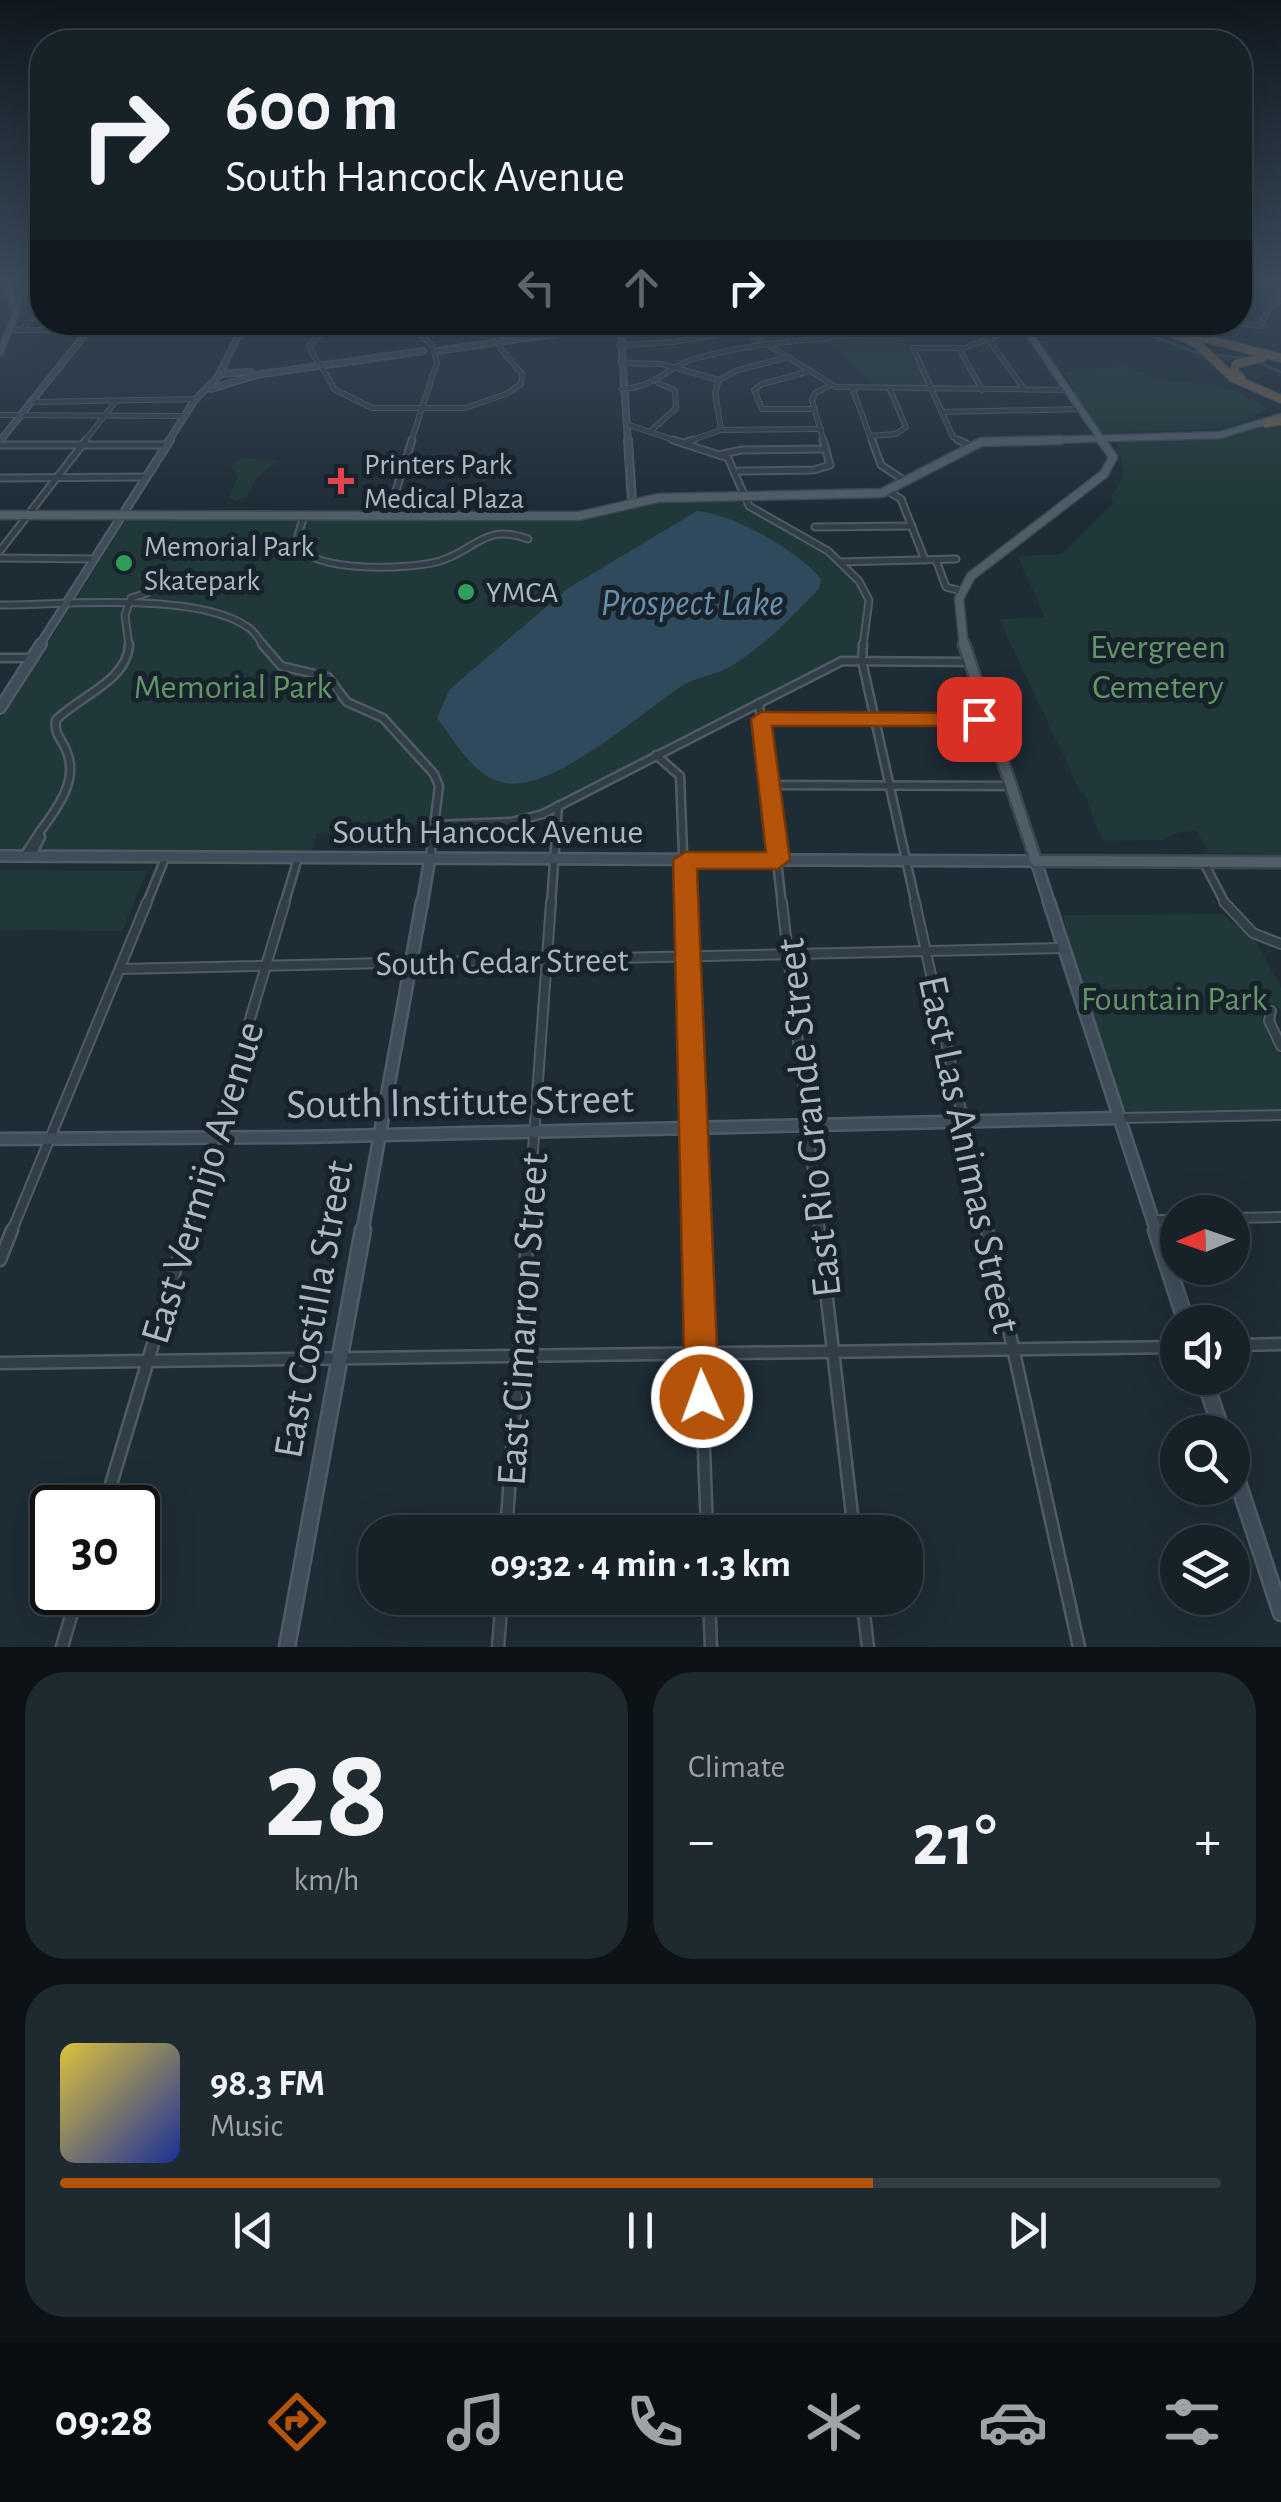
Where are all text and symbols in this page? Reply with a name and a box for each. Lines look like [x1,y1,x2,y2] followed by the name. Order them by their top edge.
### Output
[60,70,190,200] icon: right
[225,73,399,143] text: 600 m
[225,155,625,200] text: South Hancock Avenue
[509,260,564,315] icon: left
[614,260,669,315] icon: ahead
[719,260,774,315] icon: right
[364,450,524,514] place label: Printers Park Medical Plaza
[328,468,354,494] marker: Printers Park Medical Plaza
[144,532,315,596] place label: Memorial Park Skatepark
[113,552,135,574] marker: Memorial Park Skatepark
[486,578,558,608] place label: YMCA
[455,581,477,603] marker: YMCA
[600,585,784,623] water label: Prospect Lake
[1090,630,1226,705] park label: Evergreen Cemetery
[134,670,332,705] park label: Memorial Park
[937,677,1022,762] pin
[952,692,1007,747] icon: arrive
[332,815,644,850] street label: South Hancock Avenue
[769,936,849,1299] street label: East Rio Grande Street
[375,943,629,982] street label: South Cedar Street
[911,972,1027,1337] street label: East Las Animas Street
[1081,982,1267,1017] park label: Fountain Park
[134,1017,272,1349] street label: East Vermijo Avenue
[286,1078,634,1126] street label: South Institute Street
[490,1151,556,1487] street label: East Cimarron Street
[267,1157,361,1461] street label: East Costilla Street
[1160,1195,1250,1285] north arrow
[1160,1195,1250,1615] map controls
[1160,1305,1250,1395] button: sound
[650,1345,754,1449] position arrow
[1160,1415,1250,1505] button: search
[30,1485,160,1615] speed limit sign: 30
[1160,1525,1250,1615] button: layers
[490,1546,791,1584] text: 09:32 · 4 min · 1.3 km
[264,1731,389,1861] text: 28
[688,1751,785,1783] text: Climate
[912,1804,997,1879] text: 21°
[688,1814,714,1869] text: −
[1195,1814,1221,1869] text: +
[293,1864,360,1896] text: km/h
[210,2065,325,2103] text: 98.3 FM
[210,2110,283,2142] text: Music
[226,2203,281,2258] icon: previous
[613,2203,668,2258] icon: pause
[1000,2203,1055,2258] icon: next
[262,2387,332,2457] icon: directions
[441,2387,511,2457] icon: music
[620,2387,690,2457] icon: phone
[799,2387,869,2457] icon: climate
[978,2387,1048,2457] icon: car
[1157,2387,1227,2457] icon: filters
[54,2399,153,2444] text: 09:28

